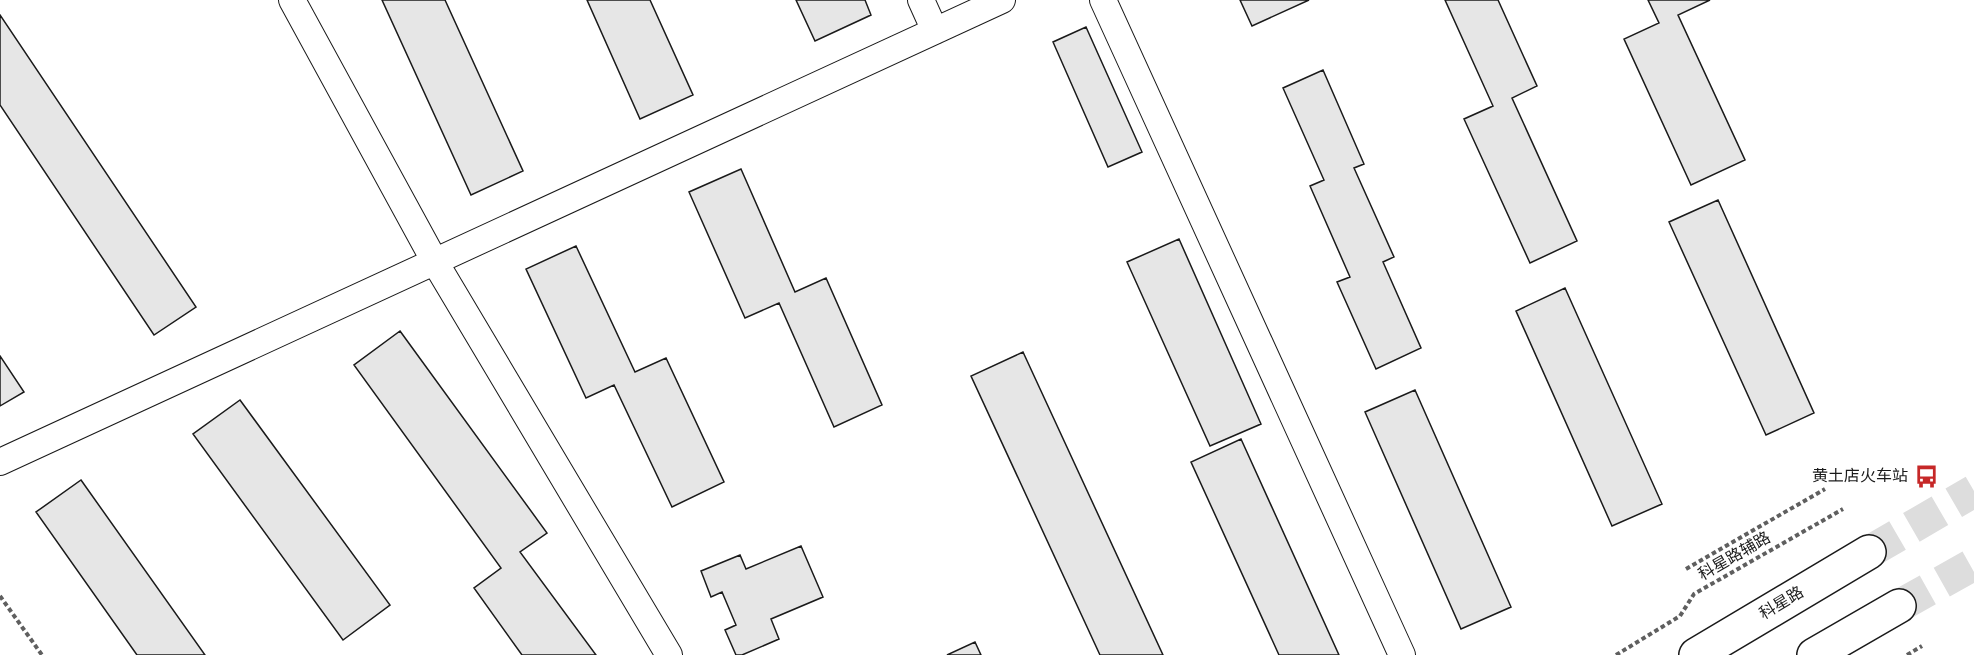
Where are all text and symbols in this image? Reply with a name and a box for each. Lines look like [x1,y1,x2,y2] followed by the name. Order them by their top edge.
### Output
[1913,464,1939,490] bus stop icon: 黄土店火车站
[1812,467,1908,487] place label: 黄土店火车站
[1695,528,1775,586] street label: 科星路辅路
[1756,583,1808,625] street label: 科星路

